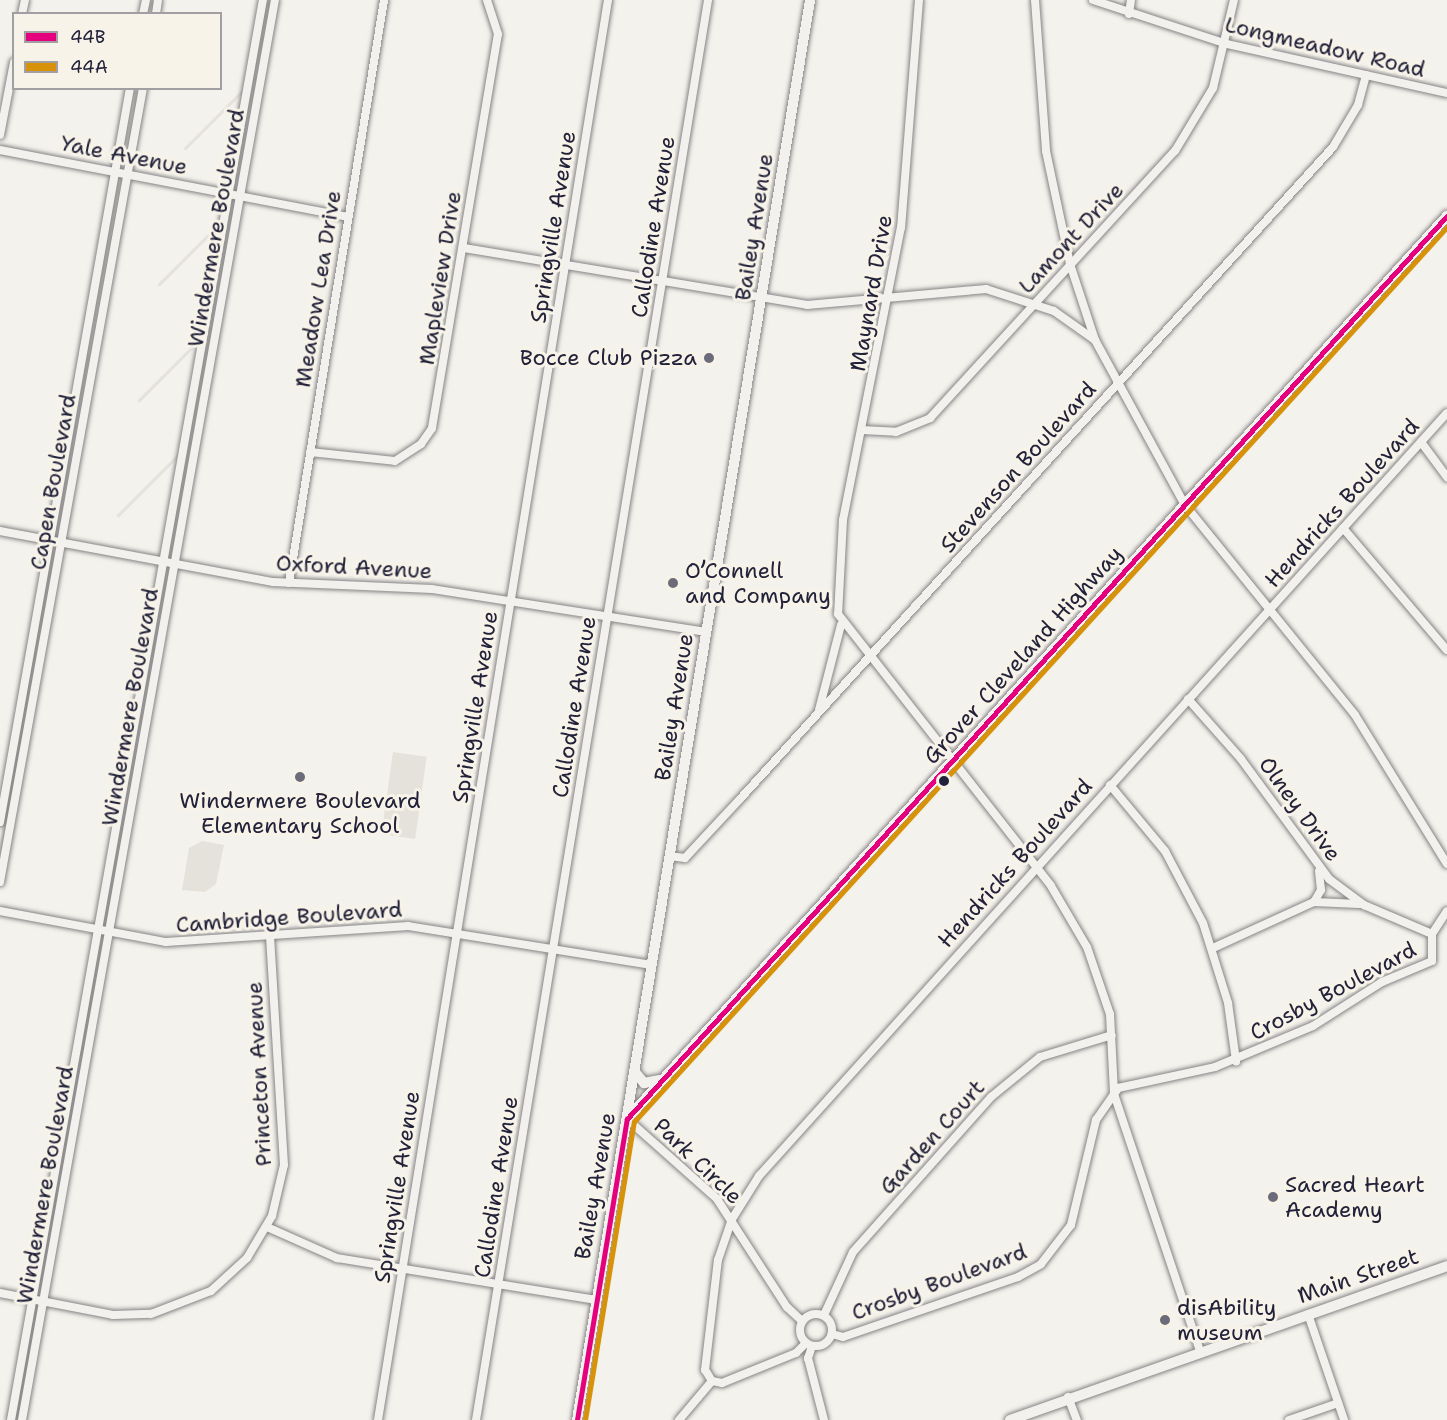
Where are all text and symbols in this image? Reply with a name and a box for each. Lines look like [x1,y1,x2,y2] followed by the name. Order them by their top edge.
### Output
[1222,11,1428,83] street label: Longmeadow Road
[12,12,222,90] legend
[70,25,105,49] text: 44B
[70,55,108,79] text: 44A
[182,107,250,349] street label: Windermere Boulevard
[525,129,581,325] street label: Springville Avenue
[58,130,190,180] street label: Yale Avenue
[626,134,680,320] street label: Callodine Avenue
[729,151,779,303] street label: Bailey Avenue
[1013,177,1129,299] street label: Lamont Drive
[289,189,347,389] street label: Meadow Lea Drive
[413,189,467,367] street label: Mapleview Drive
[844,213,898,373] street label: Maynard Drive
[520,345,697,371] place label: Bocce Club Pizza
[702,351,716,365] marker: Bocce Club Pizza
[934,376,1102,558] street label: Stevenson Boulevard
[25,392,81,572] street label: Capen Boulevard
[1259,413,1425,593] street label: Hendricks Boulevard
[918,541,1128,769] street label: Grover Cleveland Highway
[275,550,433,584] street label: Oxford Avenue
[685,557,831,608] place label: O’Connell and Company
[666,576,680,590] marker: O’Connell and Company
[96,586,164,828] street label: Windermere Boulevard
[447,609,503,805] street label: Springville Avenue
[547,614,601,800] street label: Callodine Avenue
[649,631,699,783] street label: Bailey Avenue
[1253,752,1347,866] street label: Olney Drive
[293,770,307,784] marker: Windermere Boulevard Elementary School
[932,773,1098,953] street label: Hendricks Boulevard
[938,775,950,787] unlabelled marker
[179,787,421,838] place label: Windermere Boulevard Elementary School
[175,896,403,938] street label: Cambridge Boulevard
[1245,936,1421,1046] street label: Crosby Boulevard
[241,981,277,1167] street label: Princeton Avenue
[11,1064,79,1306] street label: Windermere Boulevard
[874,1074,990,1200] street label: Garden Court
[369,1089,425,1285] street label: Springville Avenue
[469,1094,523,1280] street label: Callodine Avenue
[569,1110,621,1262] street label: Bailey Avenue
[648,1112,748,1210] street label: Park Circle
[1285,1171,1425,1222] place label: Sacred Heart Academy
[1266,1190,1280,1204] marker: Sacred Heart Academy
[848,1238,1030,1326] street label: Crosby Boulevard
[1294,1243,1422,1309] street label: Main Street
[1177,1294,1276,1346] place label: disAbility museum
[1158,1313,1172,1327] marker: disAbility museum

